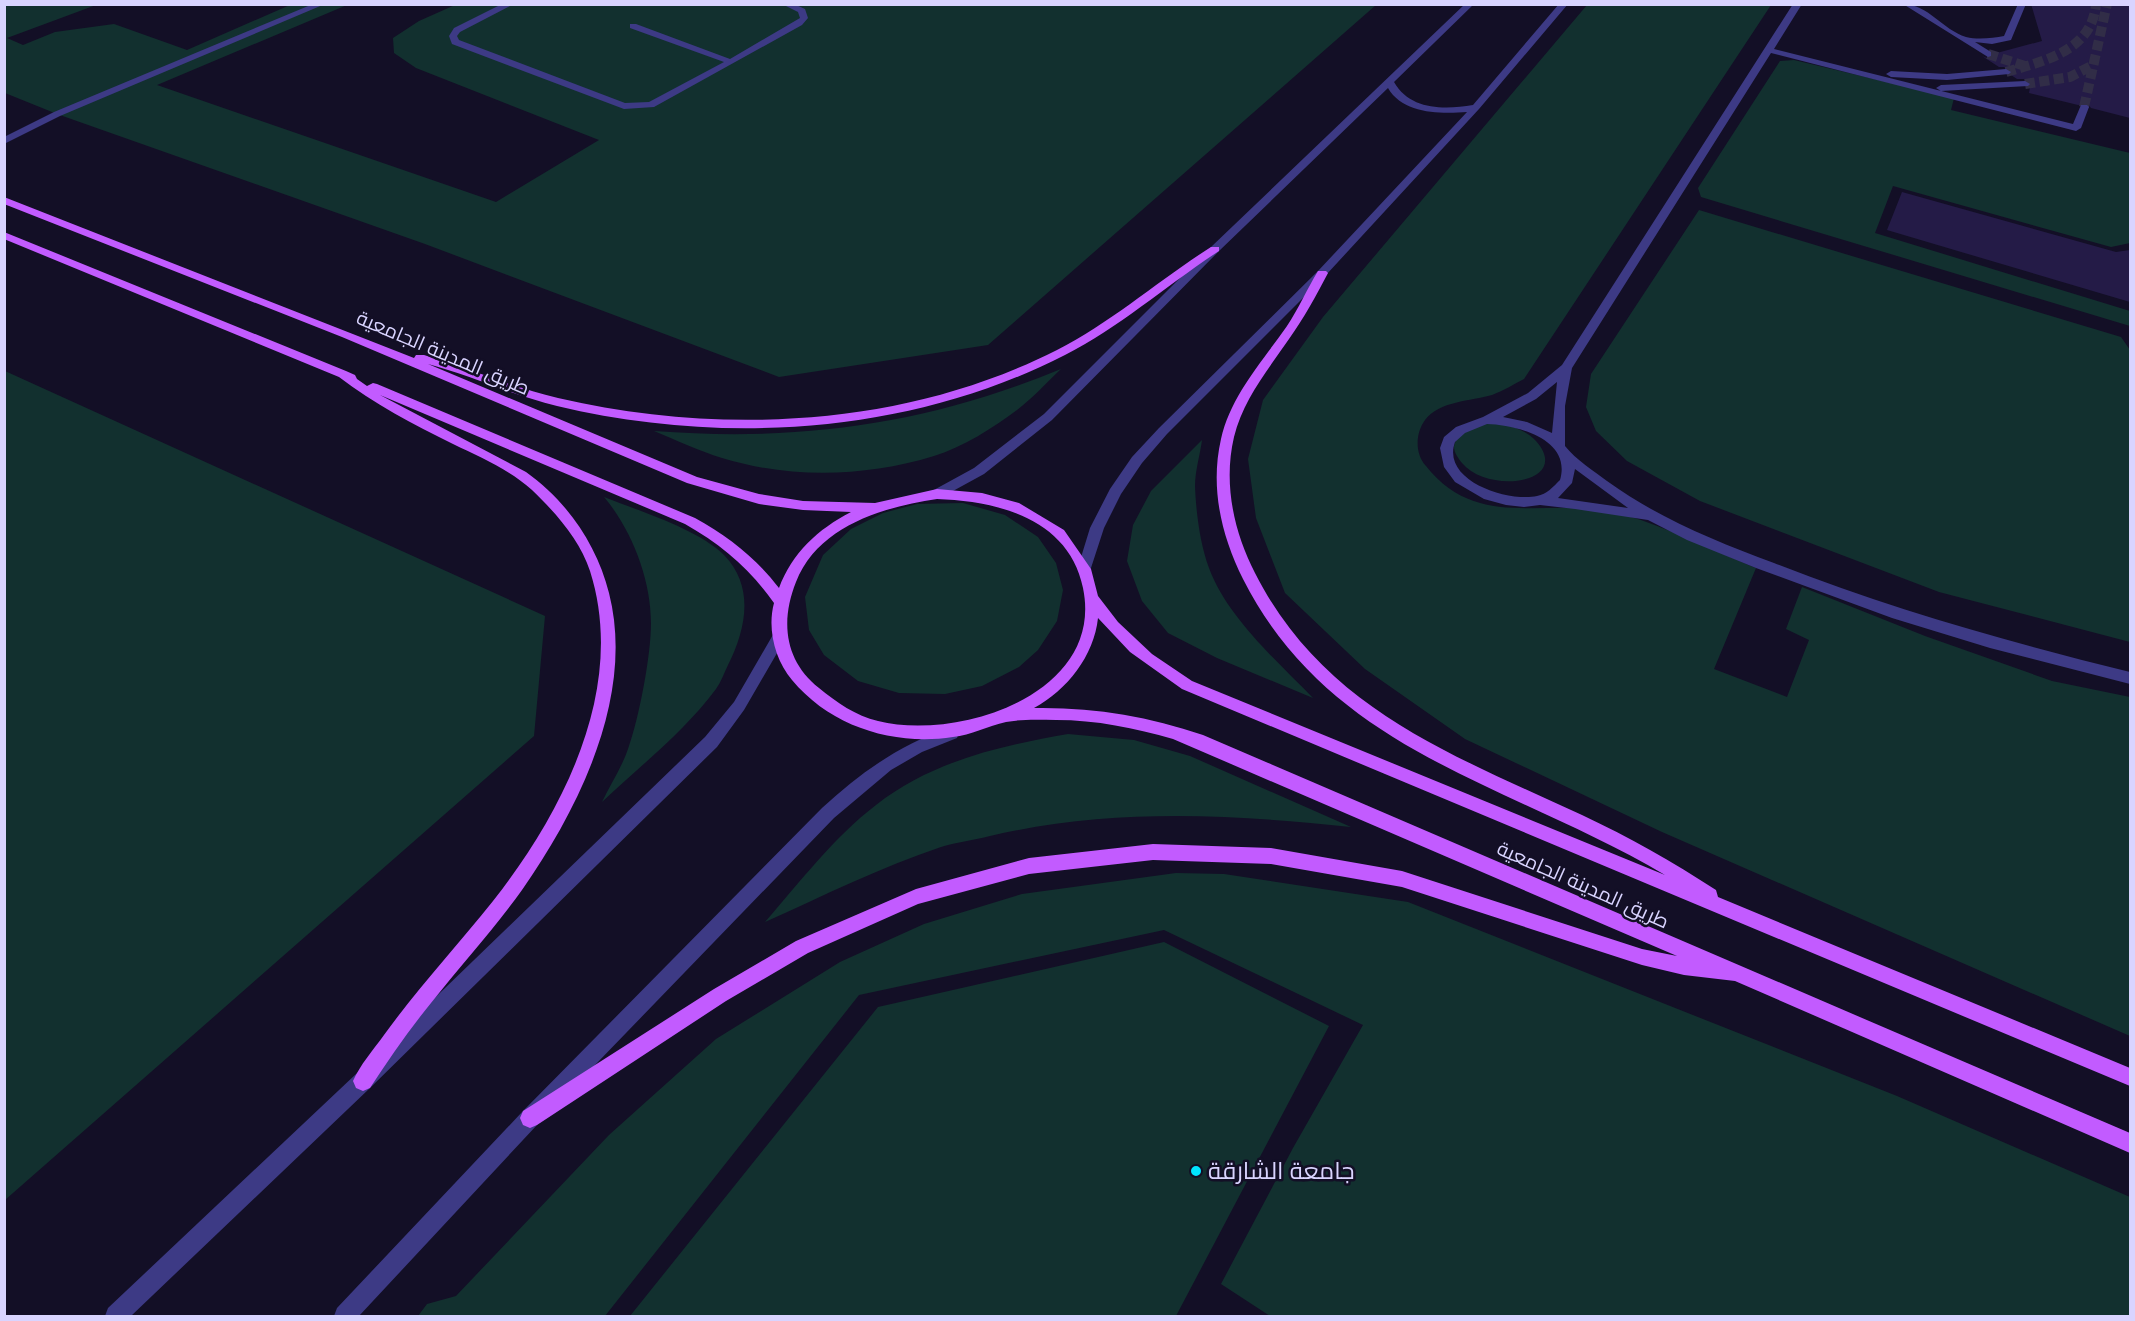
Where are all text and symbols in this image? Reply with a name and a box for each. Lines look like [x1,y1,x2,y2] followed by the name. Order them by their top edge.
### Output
[352,304,534,402] street label: طريق المدينة الجامعية
[1493,835,1673,935] street label: طريق المدينة الجامعية
[1208,1155,1355,1187] place label: جامعة الشارقة
[1189,1164,1203,1178] marker: جامعة الشارقة

